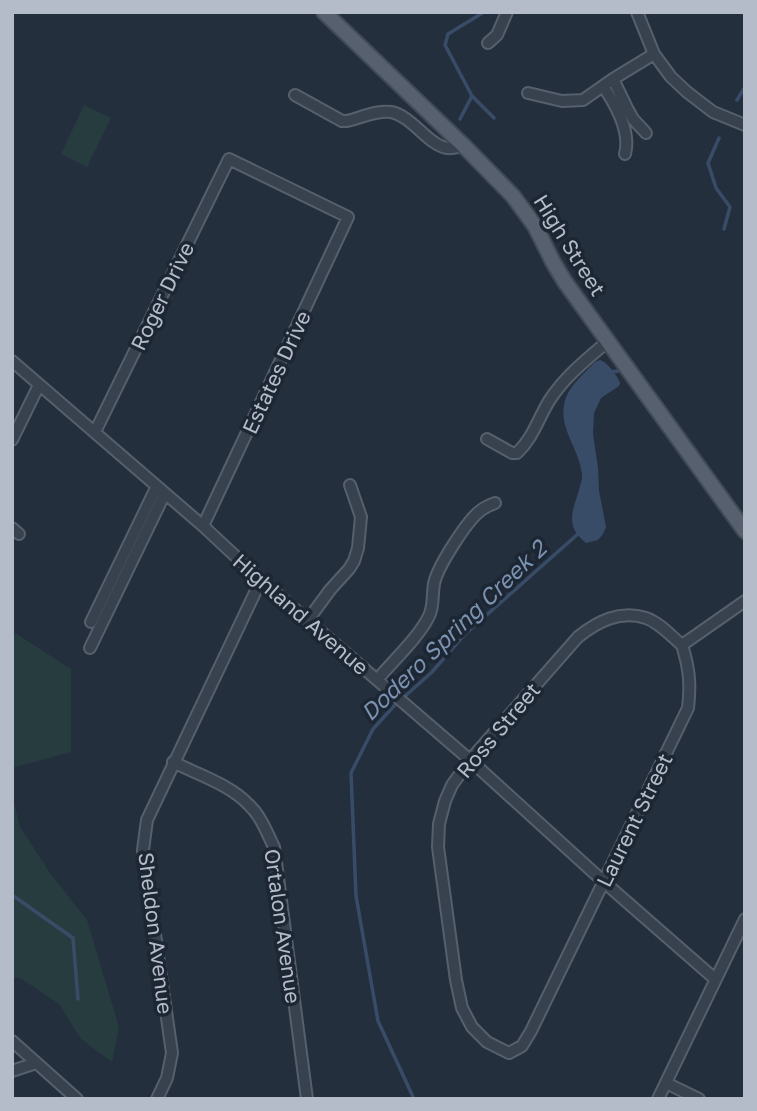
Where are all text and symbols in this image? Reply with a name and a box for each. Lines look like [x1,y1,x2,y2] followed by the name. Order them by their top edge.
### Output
[529,189,611,301] street label: High Street
[125,238,199,354] street label: Roger Drive
[236,306,316,438] street label: Estates Drive
[354,532,553,726] water label: Dodero Spring Creek 2
[228,548,374,680] street label: Highland Avenue
[451,677,545,783] street label: Ross Street
[590,749,678,891] street label: Laurent Street
[259,847,307,1005] street label: Ortalon Avenue
[133,851,179,1015] street label: Sheldon Avenue

